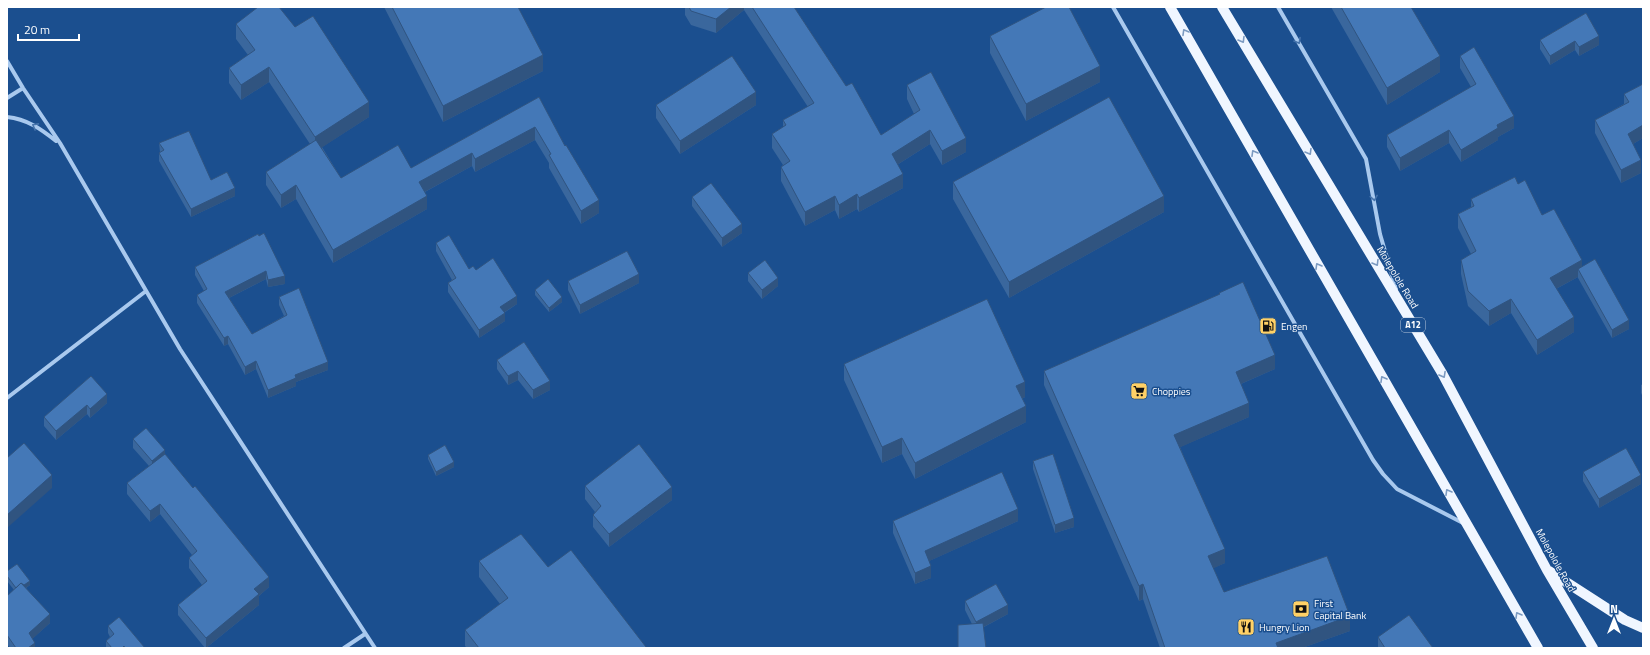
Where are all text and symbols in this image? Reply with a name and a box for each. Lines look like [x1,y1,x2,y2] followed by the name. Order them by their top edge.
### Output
[18,16,79,42] scale bar
[24,20,50,39] text: 20 m
[1182,29,1189,36] one-way arrow
[1238,36,1245,43] one-way arrow
[1293,37,1300,44] one-way arrow
[32,123,39,131] one-way arrow
[1305,148,1312,155] one-way arrow
[1251,150,1258,157] one-way arrow
[1369,195,1377,201] one-way arrow
[1373,243,1422,311] street label: Molepolole Road
[1371,259,1379,266] one-way arrow
[1316,263,1323,270] one-way arrow
[1258,316,1278,336] fuel station icon: Engen
[1401,318,1425,332] road number: A12
[1281,319,1307,334] place label: Engen
[1438,371,1445,378] one-way arrow
[1380,376,1388,383] one-way arrow
[1129,381,1149,401] supermarket icon: Choppies
[1152,384,1191,399] place label: Choppies
[1445,489,1452,496] one-way arrow
[1532,526,1579,595] street label: Molepolole Road
[1314,596,1366,623] place label: First Capital Bank
[1291,599,1311,619] bank icon: First Capital Bank
[1594,599,1634,639] north arrow
[1610,601,1618,617] text: N
[1516,611,1523,619] one-way arrow
[1236,617,1256,637] restaurant icon: Hungry Lion
[1259,620,1310,635] place label: Hungry Lion

